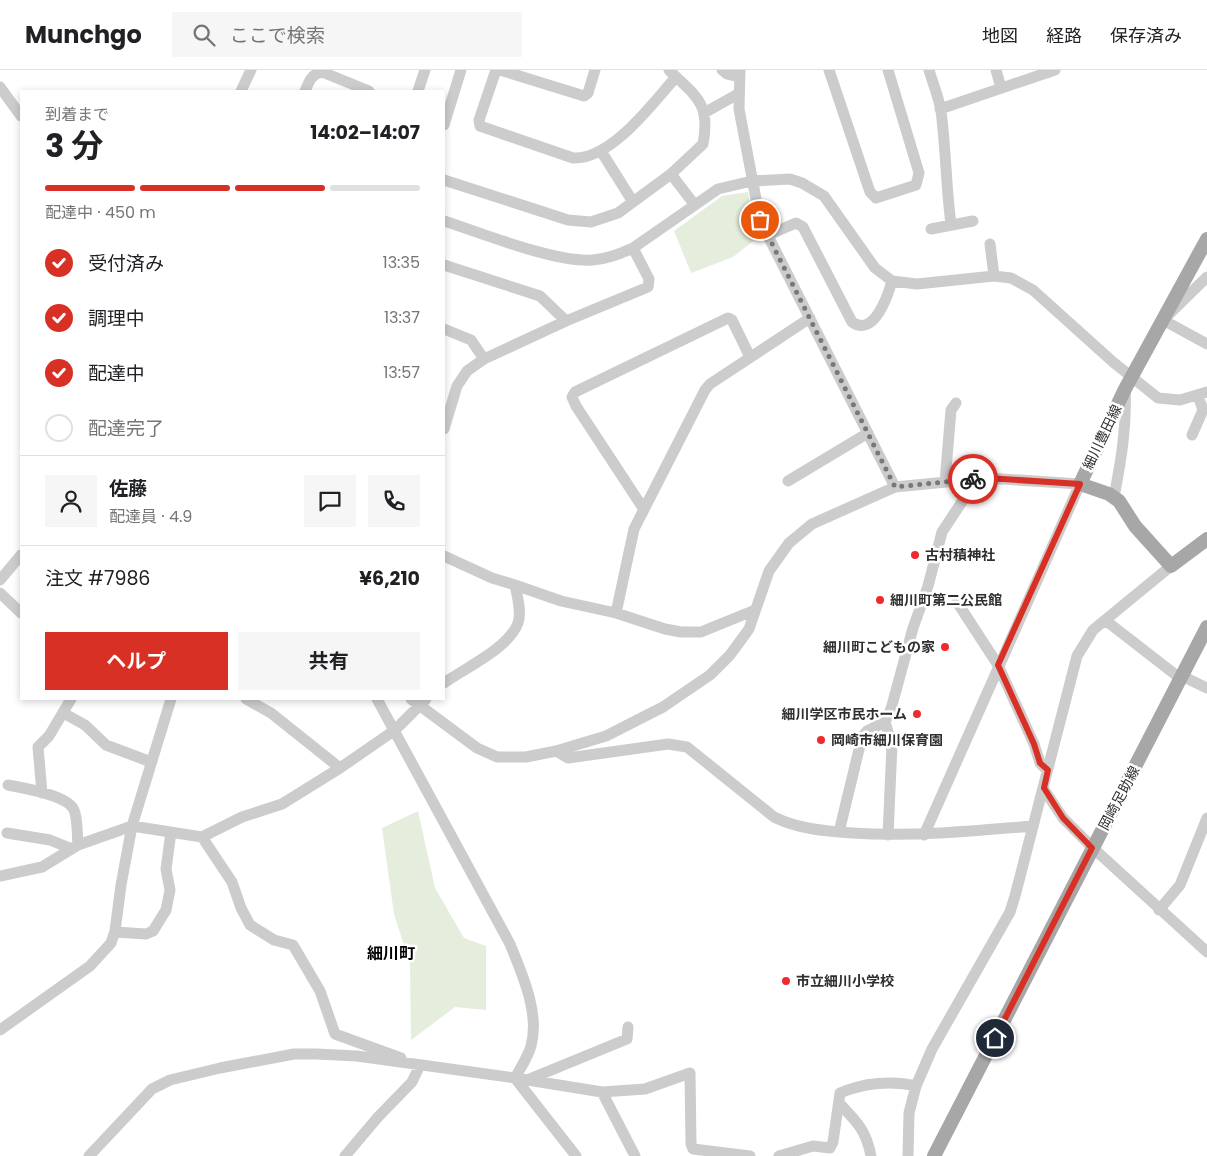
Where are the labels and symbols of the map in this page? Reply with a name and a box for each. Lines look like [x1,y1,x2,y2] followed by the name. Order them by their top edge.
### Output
[739,199,781,241] pin
[1078,401,1126,473] street label: 細川豊田線
[948,454,998,504] courier
[925,545,995,565] place label: 古村積神社
[909,549,921,561] marker: 古村積神社
[890,590,1002,610] place label: 細川町第二公民館
[874,594,886,606] marker: 細川町第二公民館
[823,637,935,657] place label: 細川町こどもの家
[939,641,951,653] marker: 細川町こどもの家
[781,704,907,724] place label: 細川学区市民ホーム
[911,708,923,720] marker: 細川学区市民ホーム
[831,730,943,750] place label: 岡崎市細川保育園
[815,734,827,746] marker: 岡崎市細川保育園
[1094,762,1144,834] street label: 岡崎足助線
[367,942,415,965] district label: 細川町
[796,971,894,991] place label: 市立細川小学校
[780,975,792,987] marker: 市立細川小学校
[974,1017,1016,1059] pin

